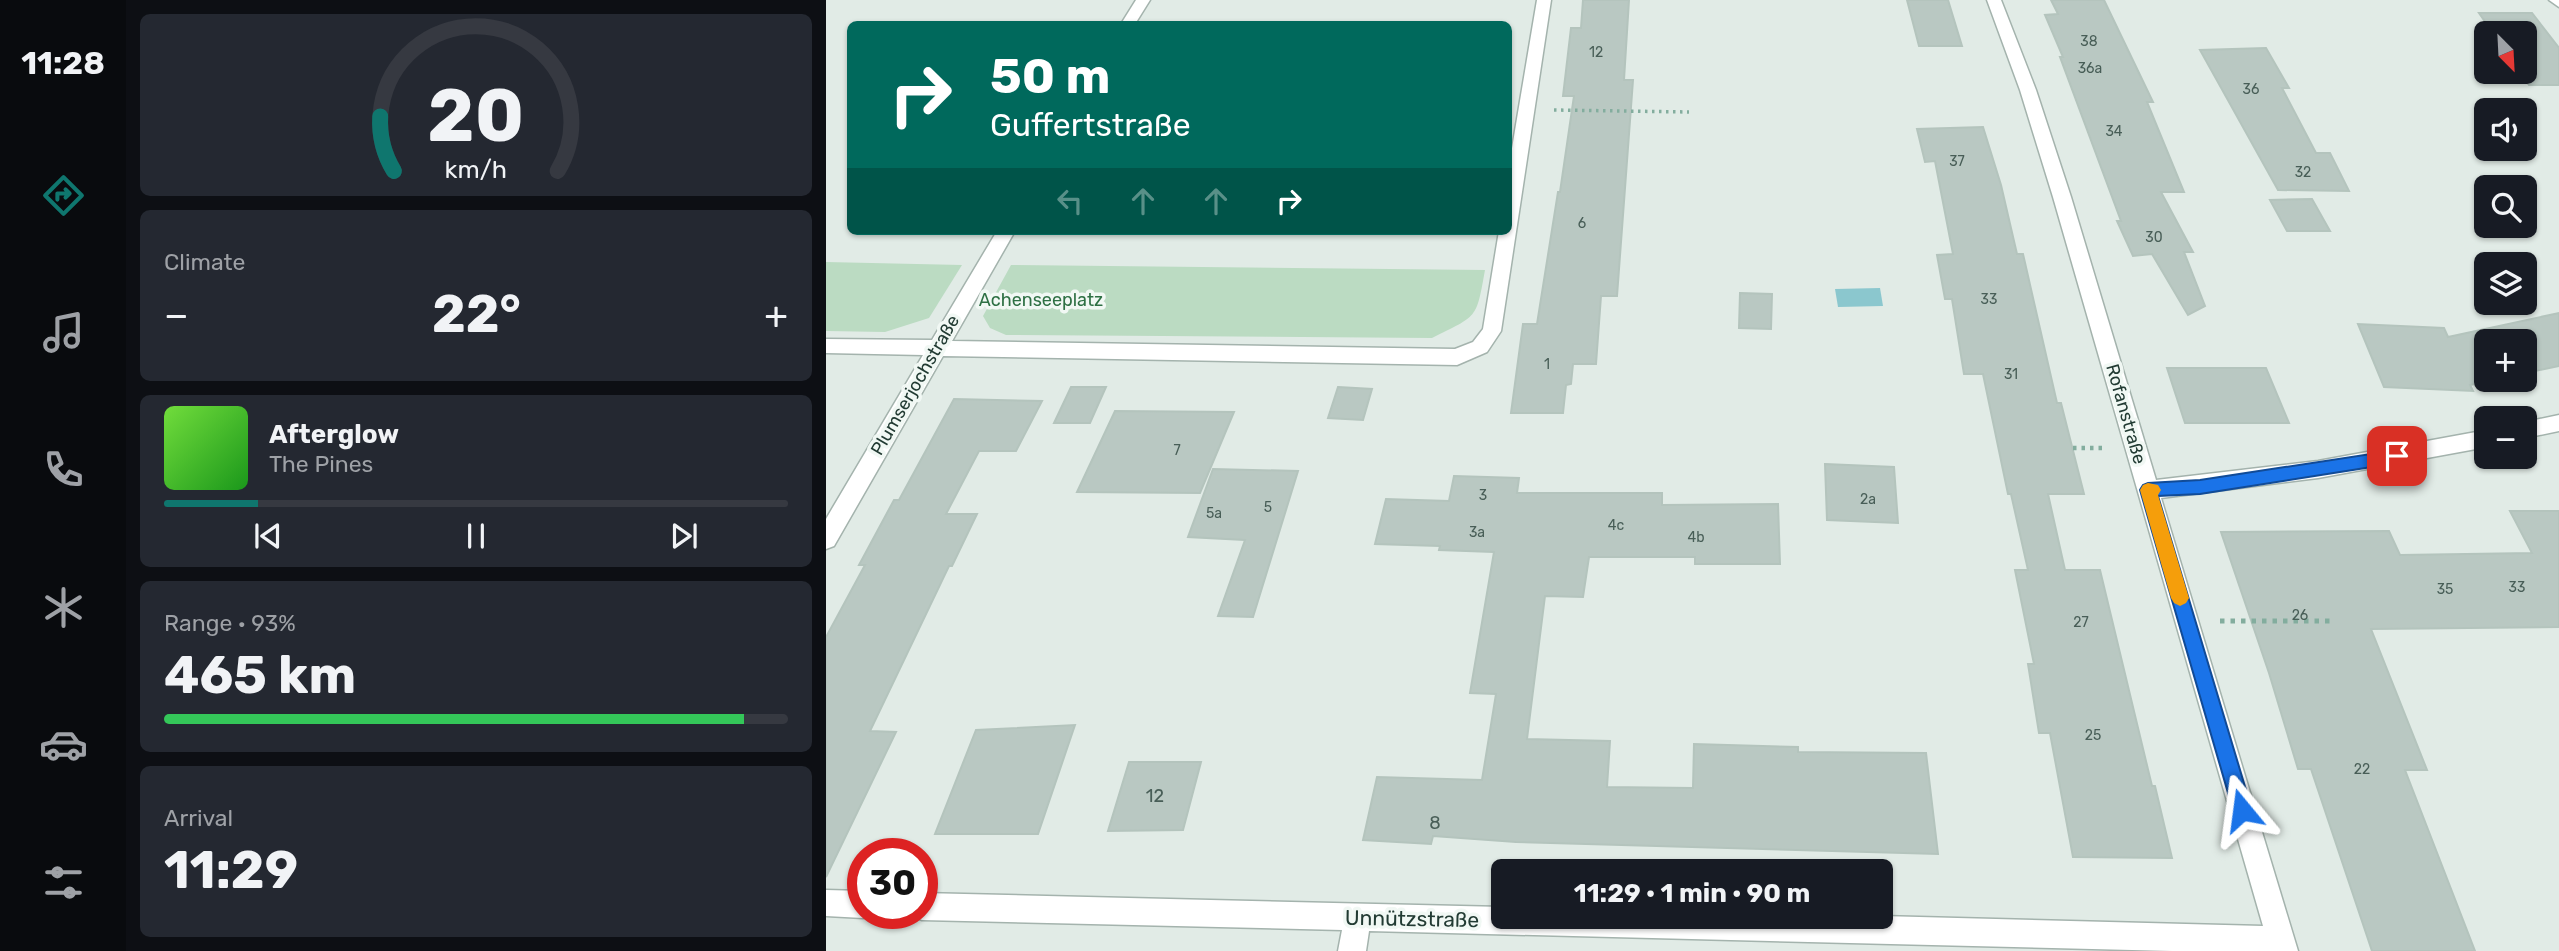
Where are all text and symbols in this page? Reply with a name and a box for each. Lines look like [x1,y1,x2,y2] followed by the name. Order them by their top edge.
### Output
[2474,21,2538,84] north arrow
[2474,21,2537,469] map controls
[2080,33,2098,50] house number: 38
[21,44,105,82] text: 11:28
[1589,44,1603,61] house number: 12
[990,47,1110,105] text: 50 m
[875,49,966,140] icon: right
[2078,60,2102,77] house number: 36a
[428,73,524,159] text: 20
[2243,81,2259,98] house number: 36
[2474,98,2537,161] button: sound
[990,106,1191,144] text: Guffertstraße
[2105,123,2123,140] house number: 34
[1949,153,1965,170] house number: 37
[445,155,507,184] text: km/h
[2295,164,2311,181] house number: 32
[39,171,88,220] icon: directions
[2474,175,2537,238] button: search
[1051,182,1089,220] icon: left
[1124,182,1162,220] icon: ahead
[1197,182,1235,220] icon: ahead
[1270,182,1308,220] icon: right
[1578,215,1586,232] house number: 6
[2145,229,2163,246] house number: 30
[164,248,245,276] text: Climate
[2474,252,2537,315] button: layers
[432,283,521,345] text: 22°
[979,289,1103,311] park label: Achenseeplatz
[1981,291,1997,308] house number: 33
[164,292,189,338] text: −
[764,292,788,338] text: +
[39,308,88,357] icon: music
[866,311,964,459] street label: Plumserjochstraße
[2474,329,2537,392] button: +
[1544,356,1550,373] house number: 1
[2101,361,2151,467] street label: Rofanstraße
[2004,366,2018,383] house number: 31
[2474,406,2537,469] button: −
[269,419,399,450] text: Afterglow
[2367,426,2427,486] pin
[2378,437,2416,475] icon: arrive
[1173,442,1181,459] house number: 7
[39,445,88,494] icon: phone
[269,450,373,478] text: The Pines
[1479,487,1487,504] house number: 3
[1860,491,1876,508] house number: 2a
[1264,499,1272,516] house number: 5
[1206,505,1222,522] house number: 5a
[249,517,287,555] icon: previous
[457,517,495,555] icon: pause
[665,517,703,555] icon: next
[1608,517,1624,534] house number: 4c
[1469,524,1485,541] house number: 3a
[1687,529,1705,546] house number: 4b
[2509,579,2525,596] house number: 33
[2437,581,2453,598] house number: 35
[39,583,88,632] icon: climate
[2292,607,2308,624] house number: 26
[164,609,296,637] text: Range · 93%
[2073,614,2089,631] house number: 27
[164,644,356,706] text: 465 km
[39,720,88,769] icon: car
[2085,727,2101,744] house number: 25
[2354,761,2370,778] house number: 22
[2205,773,2279,847] position arrow
[1146,785,1164,807] house number: 12
[164,804,233,832] text: Arrival
[1429,812,1441,834] house number: 8
[847,838,938,929] speed limit sign: 30
[164,839,298,901] text: 11:29
[39,858,88,907] icon: filters
[1574,878,1810,909] text: 11:29 · 1 min · 90 m
[1345,905,1479,932] street label: Unnützstraße

